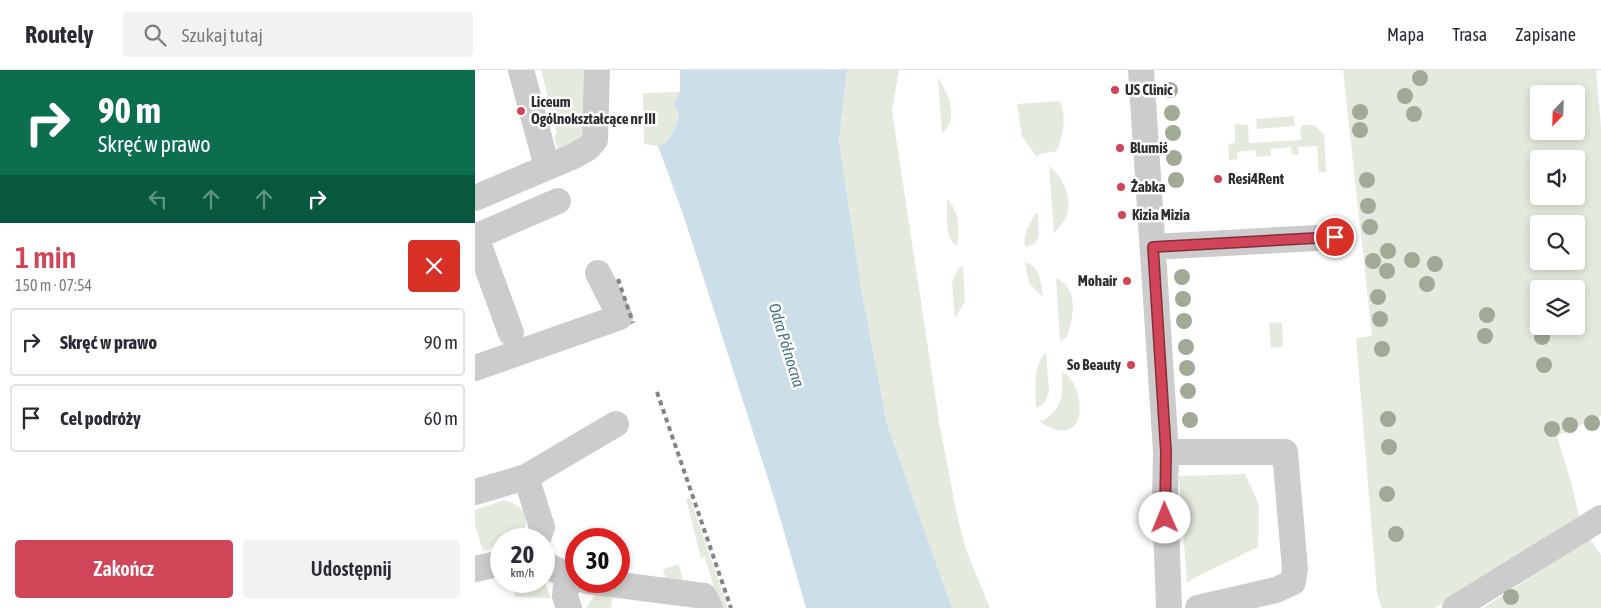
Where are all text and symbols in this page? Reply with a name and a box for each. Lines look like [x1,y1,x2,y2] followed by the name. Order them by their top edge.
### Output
[123,12,473,57] search box
[25,21,93,48] text: Routely
[141,21,169,49] icon: search
[181,24,263,46] text: Szukaj tutaj
[1387,24,1424,45] text: Mapa
[1452,24,1487,45] text: Trasa
[1515,24,1576,45] text: Zapisane
[1125,81,1173,98] place label: US Clinic
[1109,84,1121,96] marker: US Clinic
[1530,85,1585,140] north arrow
[1530,85,1585,335] map controls
[15,90,80,155] icon: right
[98,90,161,130] text: 90 m
[531,93,656,127] place label: Liceum Ogólnokształcące nr III
[515,105,527,117] marker: Liceum Ogólnokształcące nr III
[98,131,211,157] text: Skręć w prawo
[1130,139,1169,156] place label: Blumiś
[1114,142,1126,154] marker: Blumiś
[1530,150,1585,205] button: sound
[1228,170,1285,187] place label: Resi4Rent
[1212,173,1224,185] marker: Resi4Rent
[1131,178,1165,195] place label: Żabka
[1115,181,1127,193] marker: Żabka
[144,185,172,213] icon: left
[197,185,225,213] icon: ahead
[250,185,278,213] icon: ahead
[303,185,331,213] icon: right
[1132,206,1190,223] place label: Kizia Mizia
[1116,209,1128,221] marker: Kizia Mizia
[1530,215,1585,270] button: search
[1314,216,1356,258] pin
[1321,223,1349,251] icon: arrive
[15,240,76,274] text: 1 min
[408,240,460,292] button: close
[1078,272,1118,289] place label: Mohair
[1121,275,1133,287] marker: Mohair
[15,276,92,294] text: 150 m · 07:54
[1530,280,1585,335] button: layers
[766,301,808,390] water label: Odra Północna
[17,328,45,356] icon: right
[60,331,157,353] text: Skręć w prawo
[424,331,458,353] text: 90 m
[1067,356,1122,373] place label: So Beauty
[1125,359,1137,371] marker: So Beauty
[17,404,45,432] icon: arrive
[60,407,141,429] text: Cel podróży
[424,407,458,429] text: 60 m
[1138,491,1190,543] position arrow
[565,528,630,593] speed limit sign: 30
[15,540,233,598] button: Zakończ
[243,540,460,598] button: Udostępnij
[511,540,534,568] text: 20
[511,566,534,580] text: km/h

